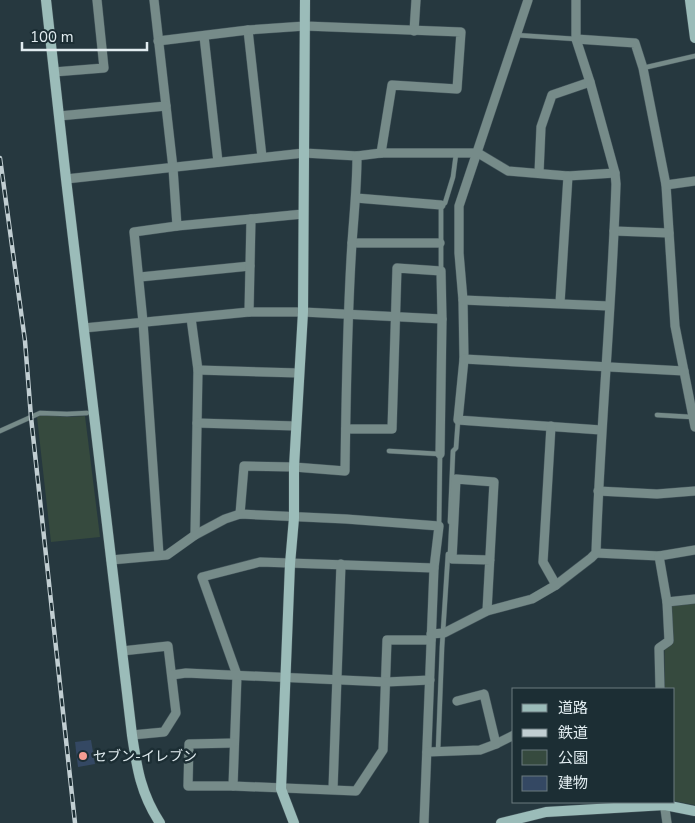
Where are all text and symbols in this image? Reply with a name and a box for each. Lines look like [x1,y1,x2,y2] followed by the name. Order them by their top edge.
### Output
[22,20,148,52] scale bar
[30,27,74,47] text: 100 m
[512,688,675,803] legend
[558,698,588,718] text: 道路
[558,723,588,743] text: 鉄道
[93,747,197,766] place label: セブン-イレブン
[558,748,588,768] text: 公園
[77,750,89,762] marker: セブン-イレブン
[558,773,588,793] text: 建物

